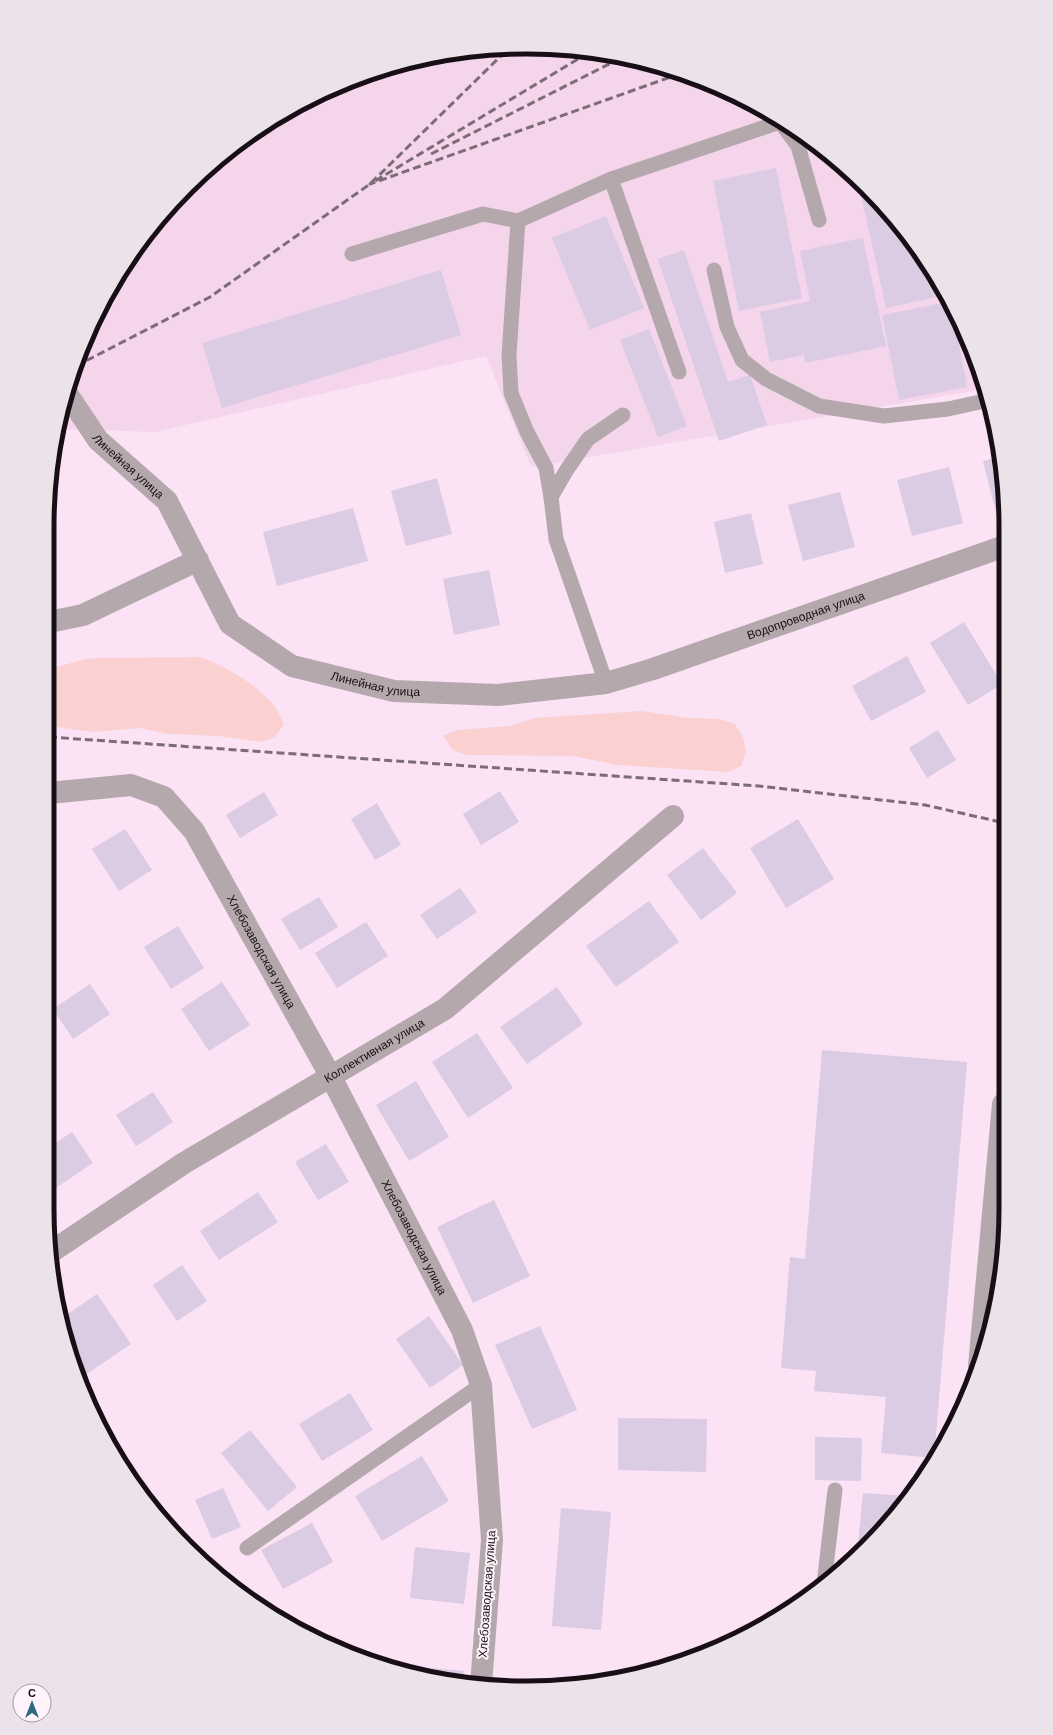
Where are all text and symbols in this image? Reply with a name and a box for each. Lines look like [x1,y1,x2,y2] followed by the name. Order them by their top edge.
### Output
[88,431,167,503] street label: Линейная улица
[745,588,867,644] street label: Водопроводная улица
[329,668,421,700] street label: Линейная улица
[223,892,299,1012] street label: Хлебозаводская улица
[321,1015,428,1087] street label: Коллективная улица
[378,1177,451,1298] street label: Хлебозаводская улица
[475,1529,499,1658] street label: Хлебозаводская улица
[12,1683,52,1723] north arrow
[28,1686,36,1700] text: С

